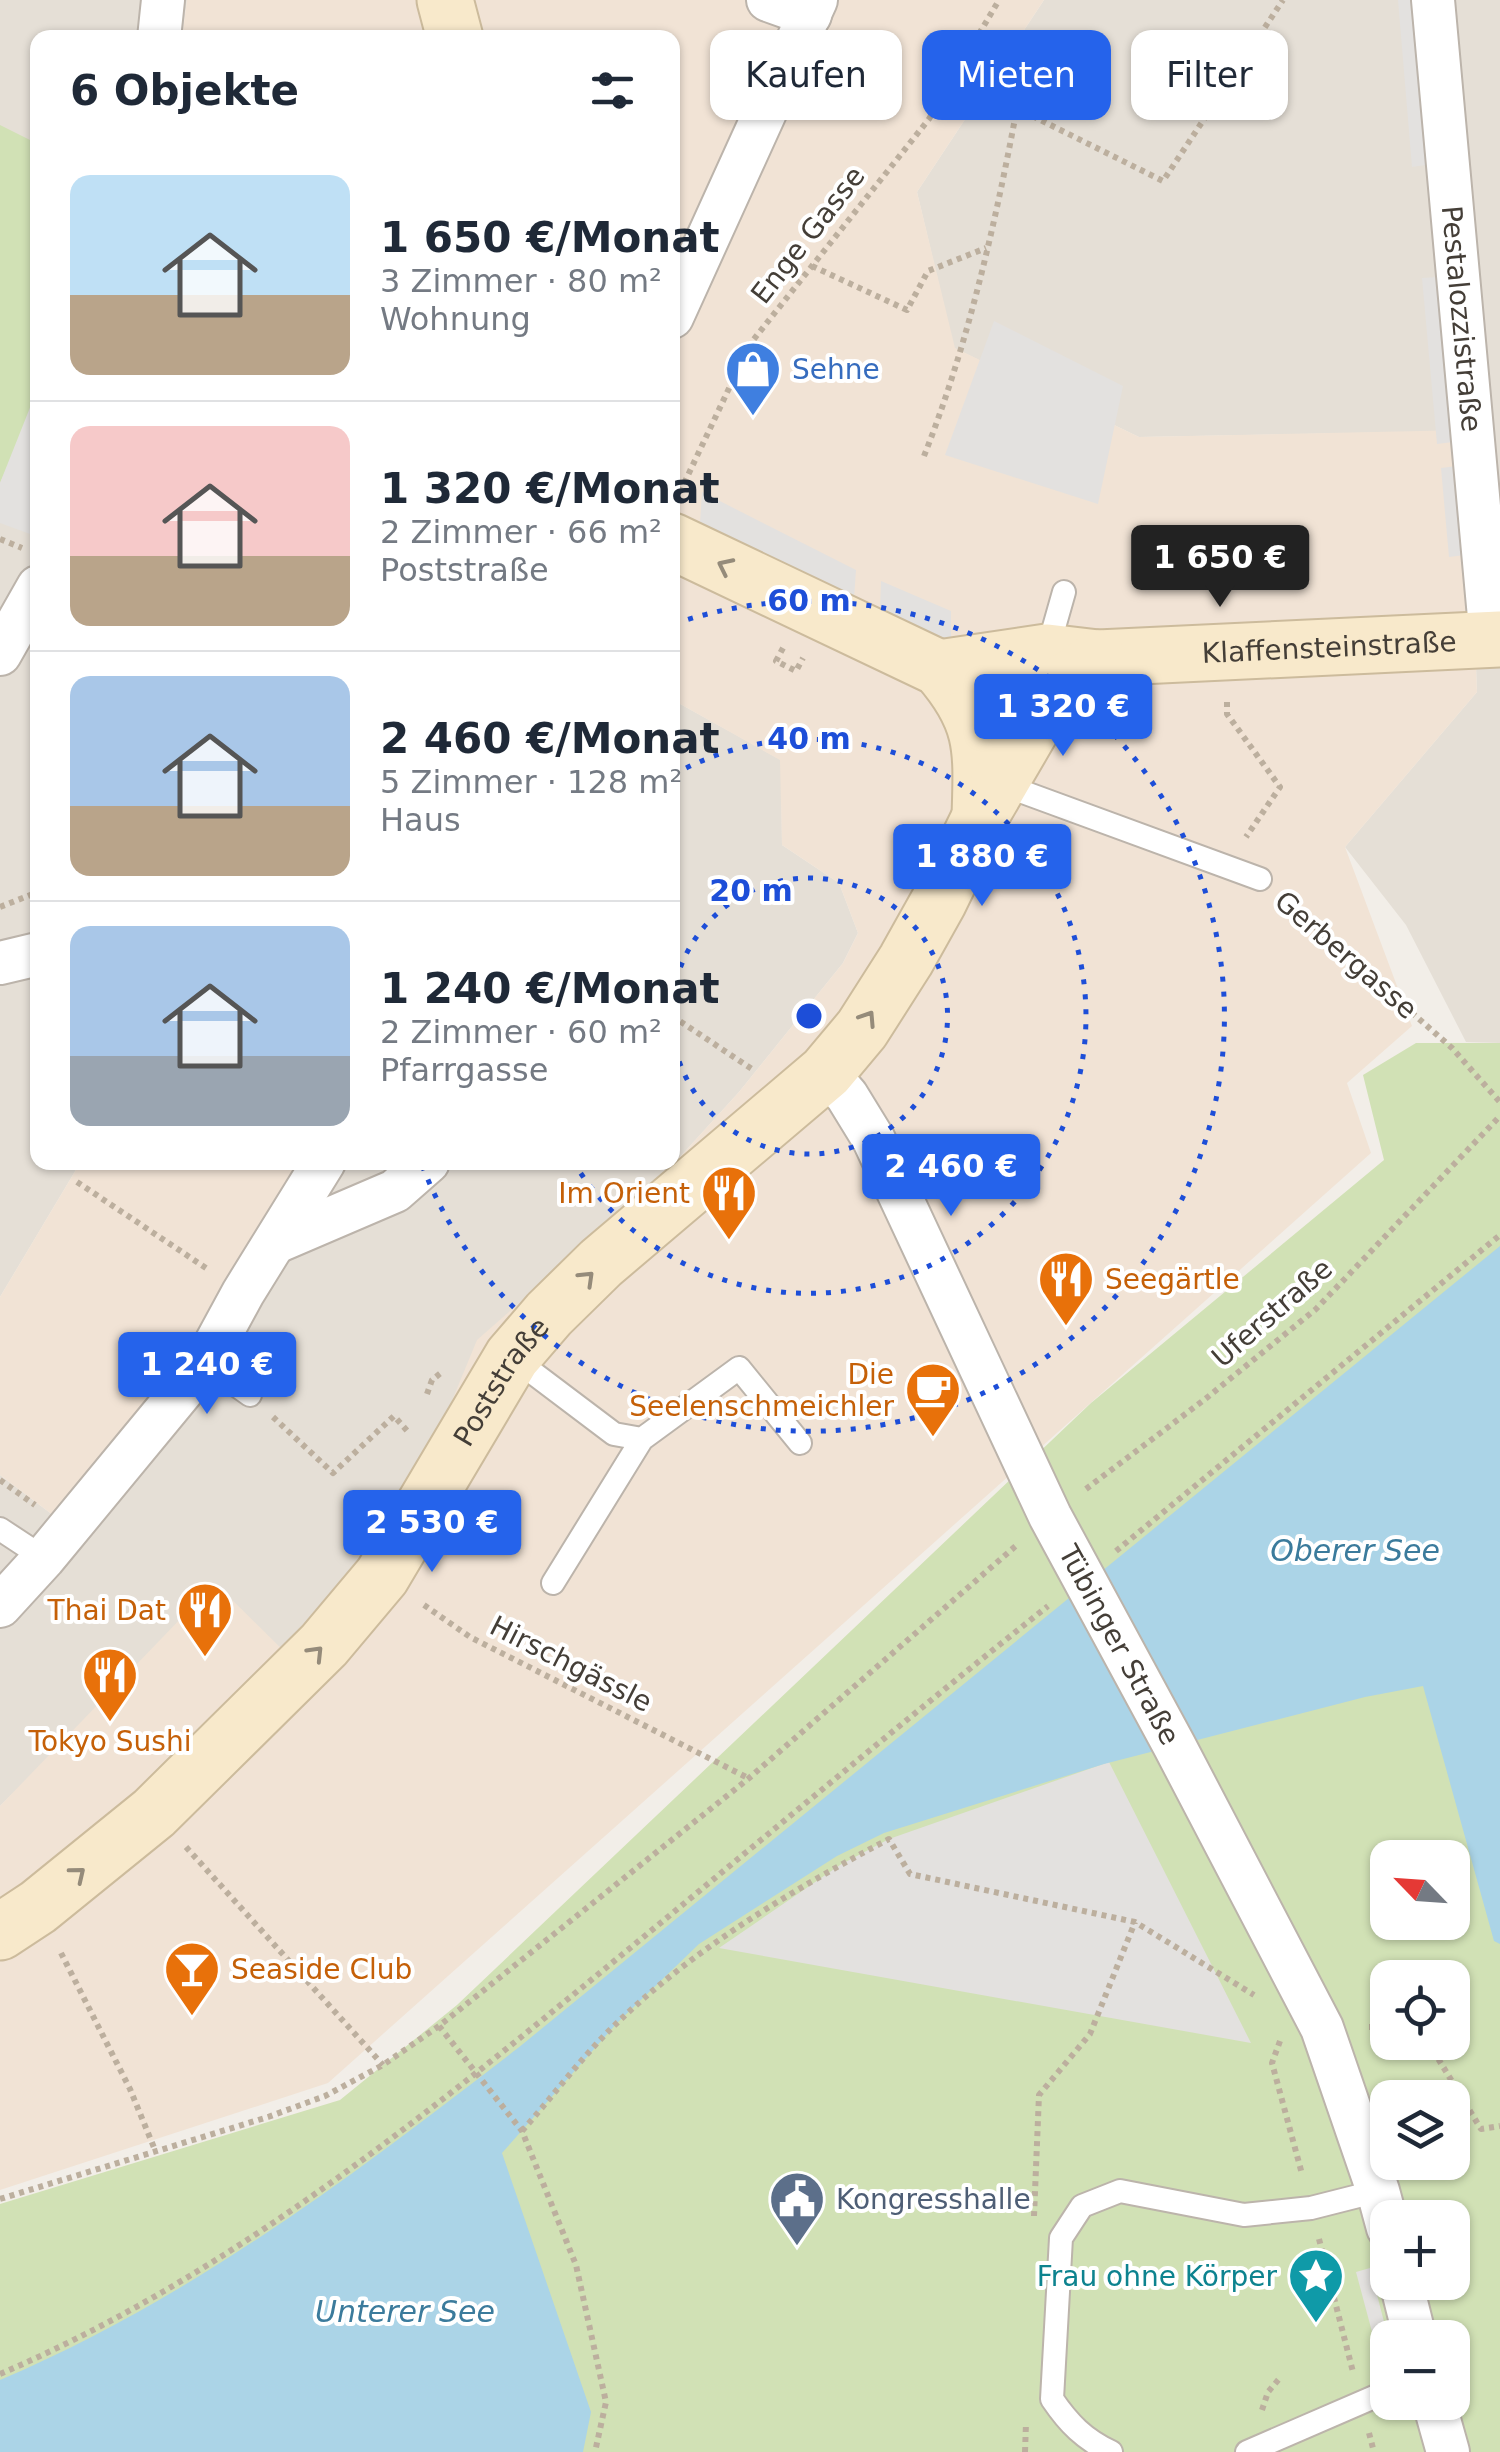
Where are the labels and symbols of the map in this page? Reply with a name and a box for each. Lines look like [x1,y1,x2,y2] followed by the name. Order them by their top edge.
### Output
[744,160,872,310] street label: Enge Gasse
[1435,204,1489,433] street label: Pestalozzistraße
[723,339,783,418] shop icon: Sehne
[792,353,880,386] place label: Sehne
[1128,525,1312,610] pin: 1 650 €
[717,558,735,578] one-way arrow
[767,583,851,618] text: 60 m
[1201,625,1457,670] street label: Klaffensteinstraße
[971,674,1155,759] pin: 1 320 €
[767,721,851,756] text: 40 m
[890,824,1074,909] pin: 1 880 €
[709,873,793,908] text: 20 m
[1268,884,1424,1026] street label: Gerbergasse
[791,998,827,1034] centre of rings
[856,1011,875,1029] one-way arrow
[859,1134,1043,1219] pin: 2 460 €
[699,1163,759,1242] restaurant icon: Im Orient
[558,1177,690,1210] place label: Im Orient
[1036,1249,1096,1328] restaurant icon: Seegärtle
[1205,1252,1339,1374] street label: Uferstraße
[1105,1263,1240,1296] place label: Seegärtle
[575,1271,593,1289] one-way arrow
[447,1310,555,1452] street label: Poststraße
[115,1332,299,1417] pin: 1 240 €
[629,1358,894,1423] place label: Die Seelenschmeichler
[903,1360,963,1439] cafe icon: Die Seelenschmeichler
[340,1490,524,1575] pin: 2 530 €
[1270,1533,1440,1568] water label: Oberer See
[1052,1538,1187,1750] street label: Tübinger Straße
[175,1580,235,1659] restaurant icon: Thai Dat
[47,1594,166,1627] place label: Thai Dat
[485,1609,657,1719] street label: Hirschgässle
[80,1645,140,1724] restaurant icon: Tokyo Sushi
[304,1646,322,1664] one-way arrow
[28,1725,191,1758] place label: Tokyo Sushi
[1370,1840,1470,1940] north arrow
[67,1868,85,1886] one-way arrow
[162,1939,222,2018] bar icon: Seaside Club
[231,1953,412,1986] place label: Seaside Club
[767,2169,827,2248] public building icon: Kongresshalle
[836,2183,1031,2216] place label: Kongresshalle
[1286,2246,1346,2325] place icon: Frau ohne Körper
[1037,2260,1277,2293] place label: Frau ohne Körper
[315,2294,495,2329] water label: Unterer See

